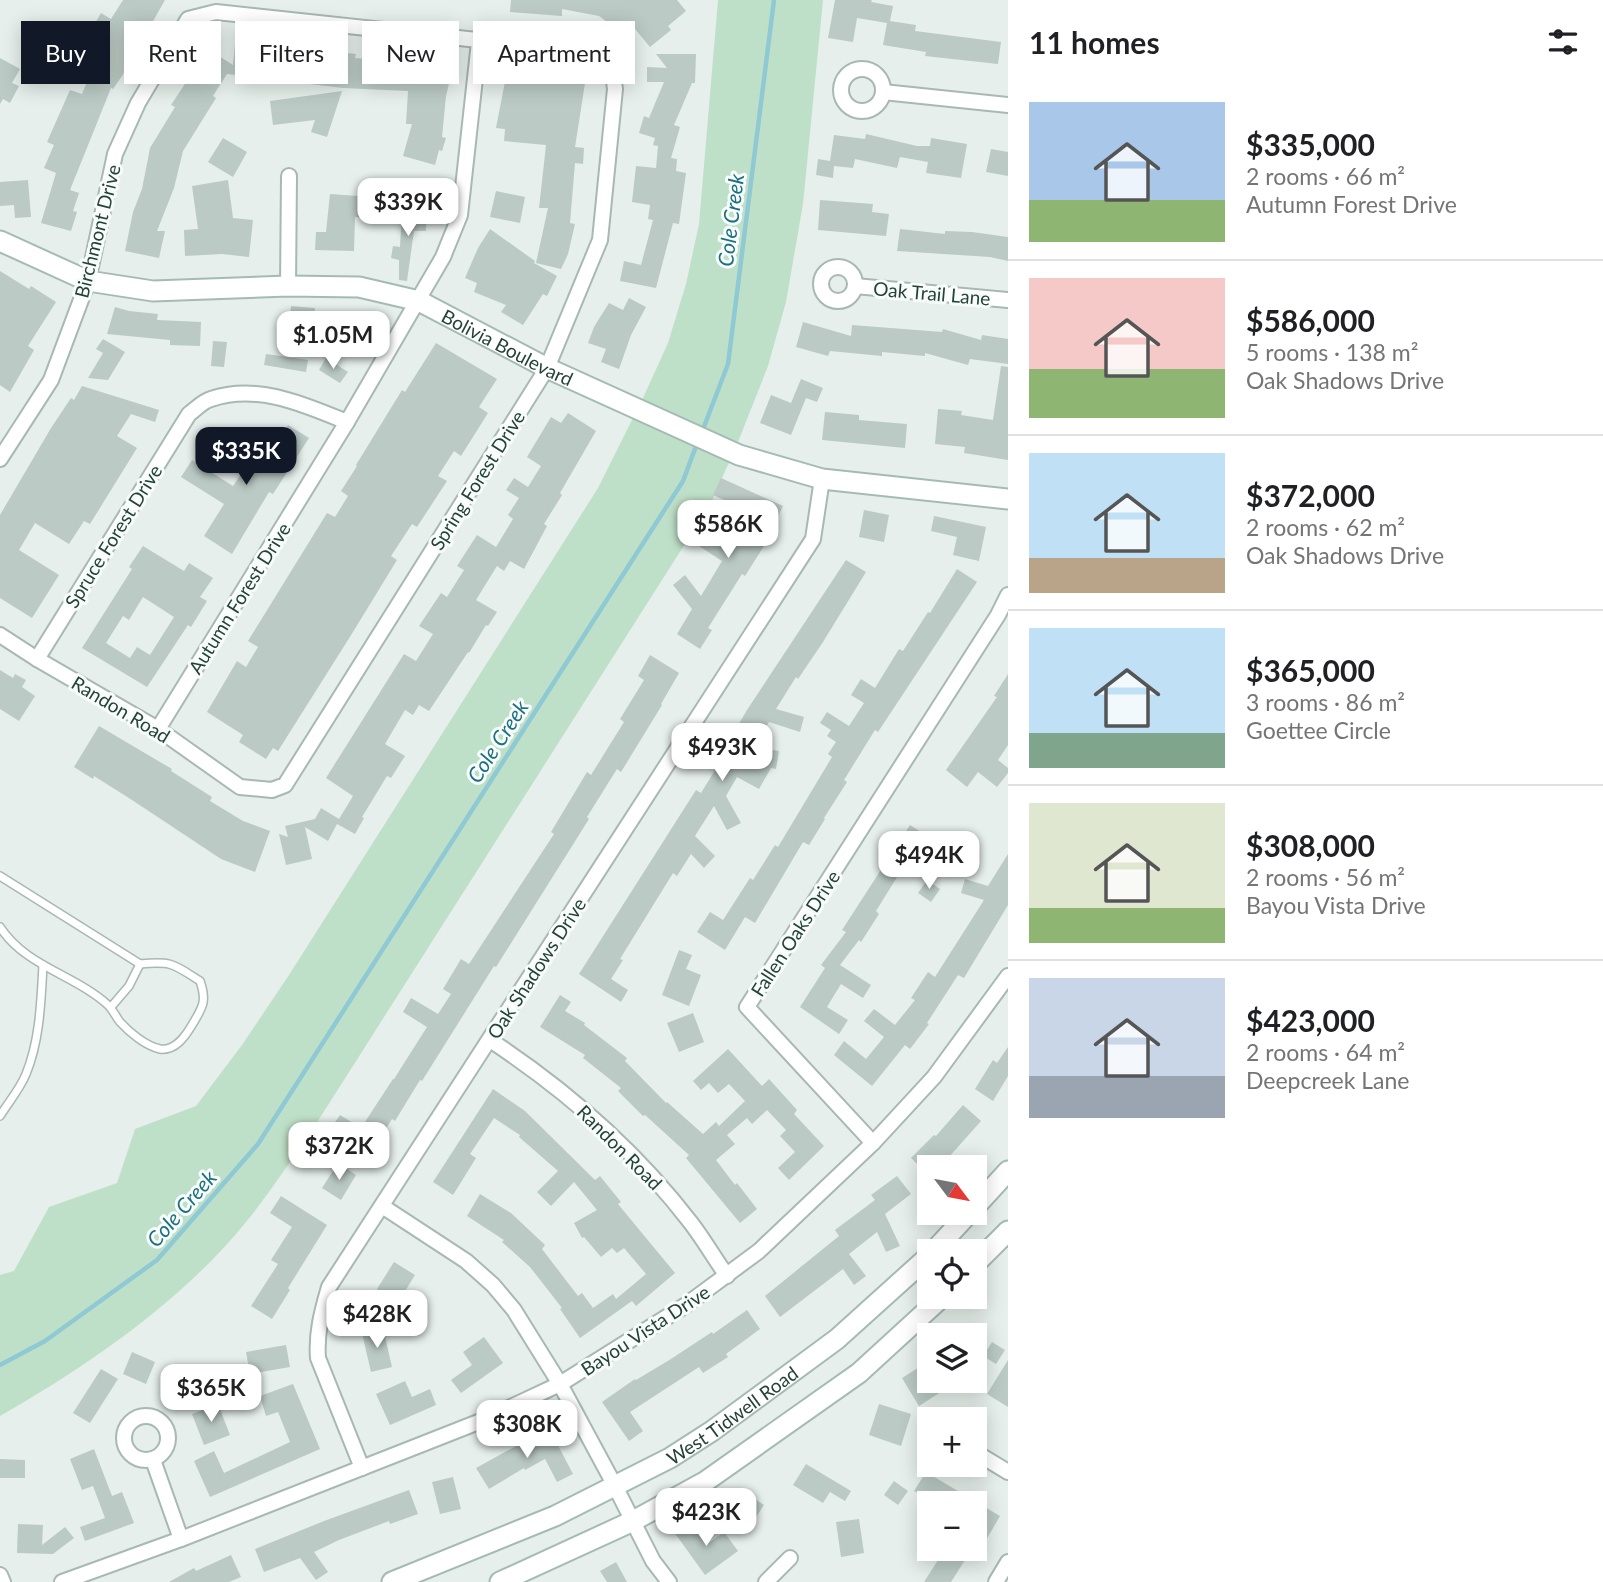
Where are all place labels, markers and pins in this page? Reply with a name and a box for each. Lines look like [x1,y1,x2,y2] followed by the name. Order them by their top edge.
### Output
[359,178,457,238] pin: $339K
[276,312,390,371] pin: $1.05M
[197,428,295,487] pin: $335K
[679,500,777,560] pin: $586K
[673,724,771,783] pin: $493K
[880,832,978,891] pin: $494K
[290,1122,388,1182] pin: $372K
[328,1290,426,1350] pin: $428K
[162,1364,260,1424] pin: $365K
[478,1400,576,1460] pin: $308K
[657,1488,755,1548] pin: $423K

